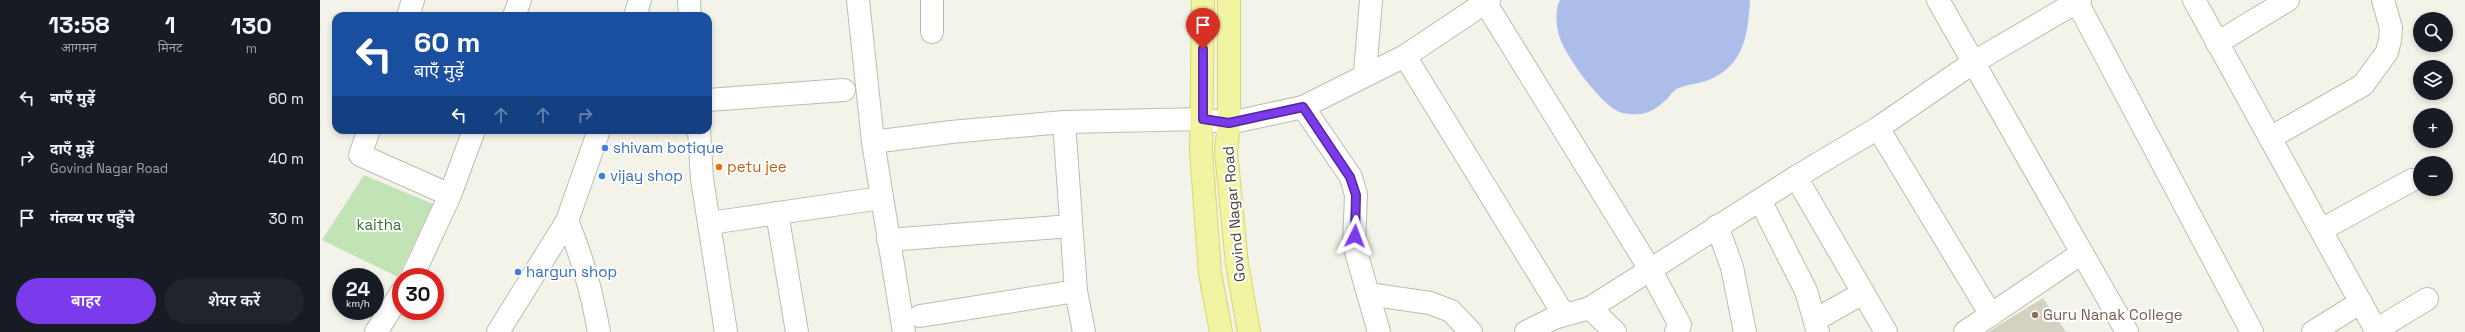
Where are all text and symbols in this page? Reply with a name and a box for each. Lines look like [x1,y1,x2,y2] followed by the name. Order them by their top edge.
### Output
[1186,8,1220,49] pin
[48,9,110,40] text: 13:58
[165,9,176,40] text: 1
[231,10,272,41] text: 130
[2413,12,2453,196] map controls
[2413,12,2453,52] button: search
[1192,14,1214,36] icon: arrive
[414,24,480,60] text: 60 m
[348,28,400,80] icon: left
[61,39,97,56] text: आगमन
[158,39,183,56] text: मिनट
[246,40,257,57] text: m
[414,59,464,82] text: बाएँ मुड़ें
[2413,60,2453,100] button: layers
[16,87,38,109] icon: left
[50,88,95,107] text: बाएँ मुड़ें
[268,89,304,108] text: 60 m
[448,104,470,126] icon: left
[490,104,512,126] icon: ahead
[532,104,554,126] icon: ahead
[574,104,596,126] icon: right
[2413,108,2453,148] button: +
[613,138,724,157] place label: shivam botique
[50,139,94,158] text: दाएँ मुड़ें
[600,143,610,153] marker: shivam botique
[1218,145,1249,283] street label: Govind Nagar Road
[16,147,38,169] icon: right
[268,149,304,168] text: 40 m
[2413,156,2453,196] button: −
[727,157,787,176] place label: petu jee
[50,160,168,177] text: Govind Nagar Road
[714,162,724,172] marker: petu jee
[610,166,683,185] place label: vijay shop
[597,171,607,181] marker: vijay shop
[16,207,38,229] icon: arrive
[50,208,135,227] text: गंतव्य पर पहुँचे
[269,209,304,228] text: 30 m
[357,215,402,234] park label: kaitha
[1334,215,1376,257] position arrow
[526,262,617,281] place label: hargun shop
[513,267,523,277] marker: hargun shop
[392,268,444,320] speed limit sign: 30
[346,276,370,302] text: 24
[16,278,156,324] button: बाहर
[164,278,304,324] button: शेयर करें
[346,297,370,310] text: km/h
[2043,305,2183,324] place label: Guru Nanak College
[2030,310,2040,320] marker: Guru Nanak College

